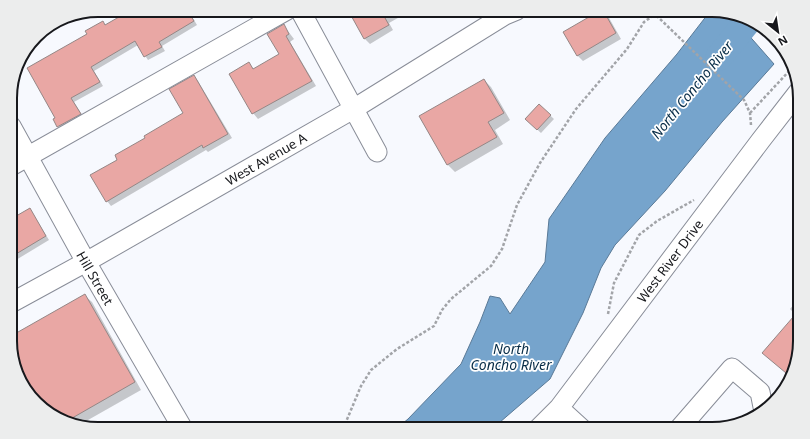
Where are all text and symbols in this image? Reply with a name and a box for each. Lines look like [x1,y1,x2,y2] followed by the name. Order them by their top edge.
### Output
[758,12,798,52] north arrow
[776,32,791,50] text: N
[646,36,737,143] water label: North Concho River
[222,128,310,189] street label: West Avenue A
[633,216,707,306] street label: West River Drive
[72,248,118,308] street label: Hill Street
[471,339,552,374] water label: North Concho River

